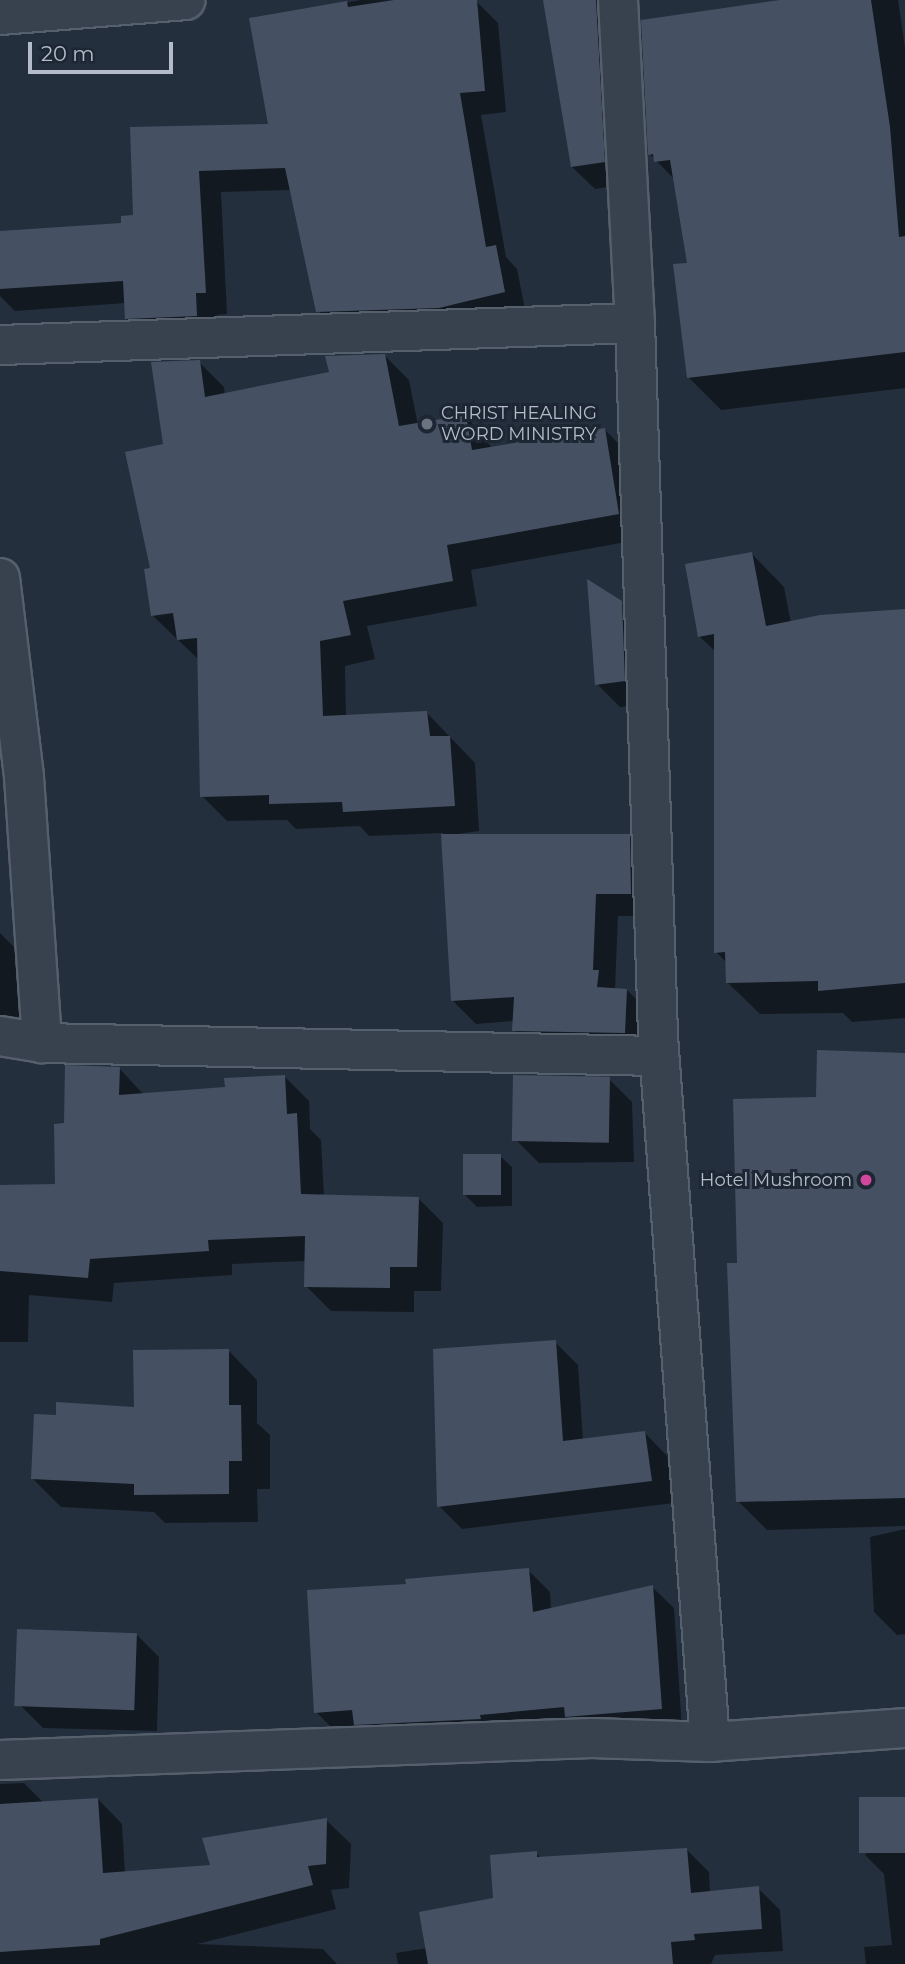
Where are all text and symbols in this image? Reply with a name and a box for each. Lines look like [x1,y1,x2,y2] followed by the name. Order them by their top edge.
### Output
[32,28,177,72] scale bar
[41,41,95,66] text: 20 m
[441,403,597,446] place label: CHRIST HEALING WORD MINISTRY
[419,416,435,432] marker: CHRIST HEALING WORD MINISTRY
[700,1169,852,1191] place label: Hotel Mushroom
[858,1172,874,1188] marker: Hotel Mushroom

